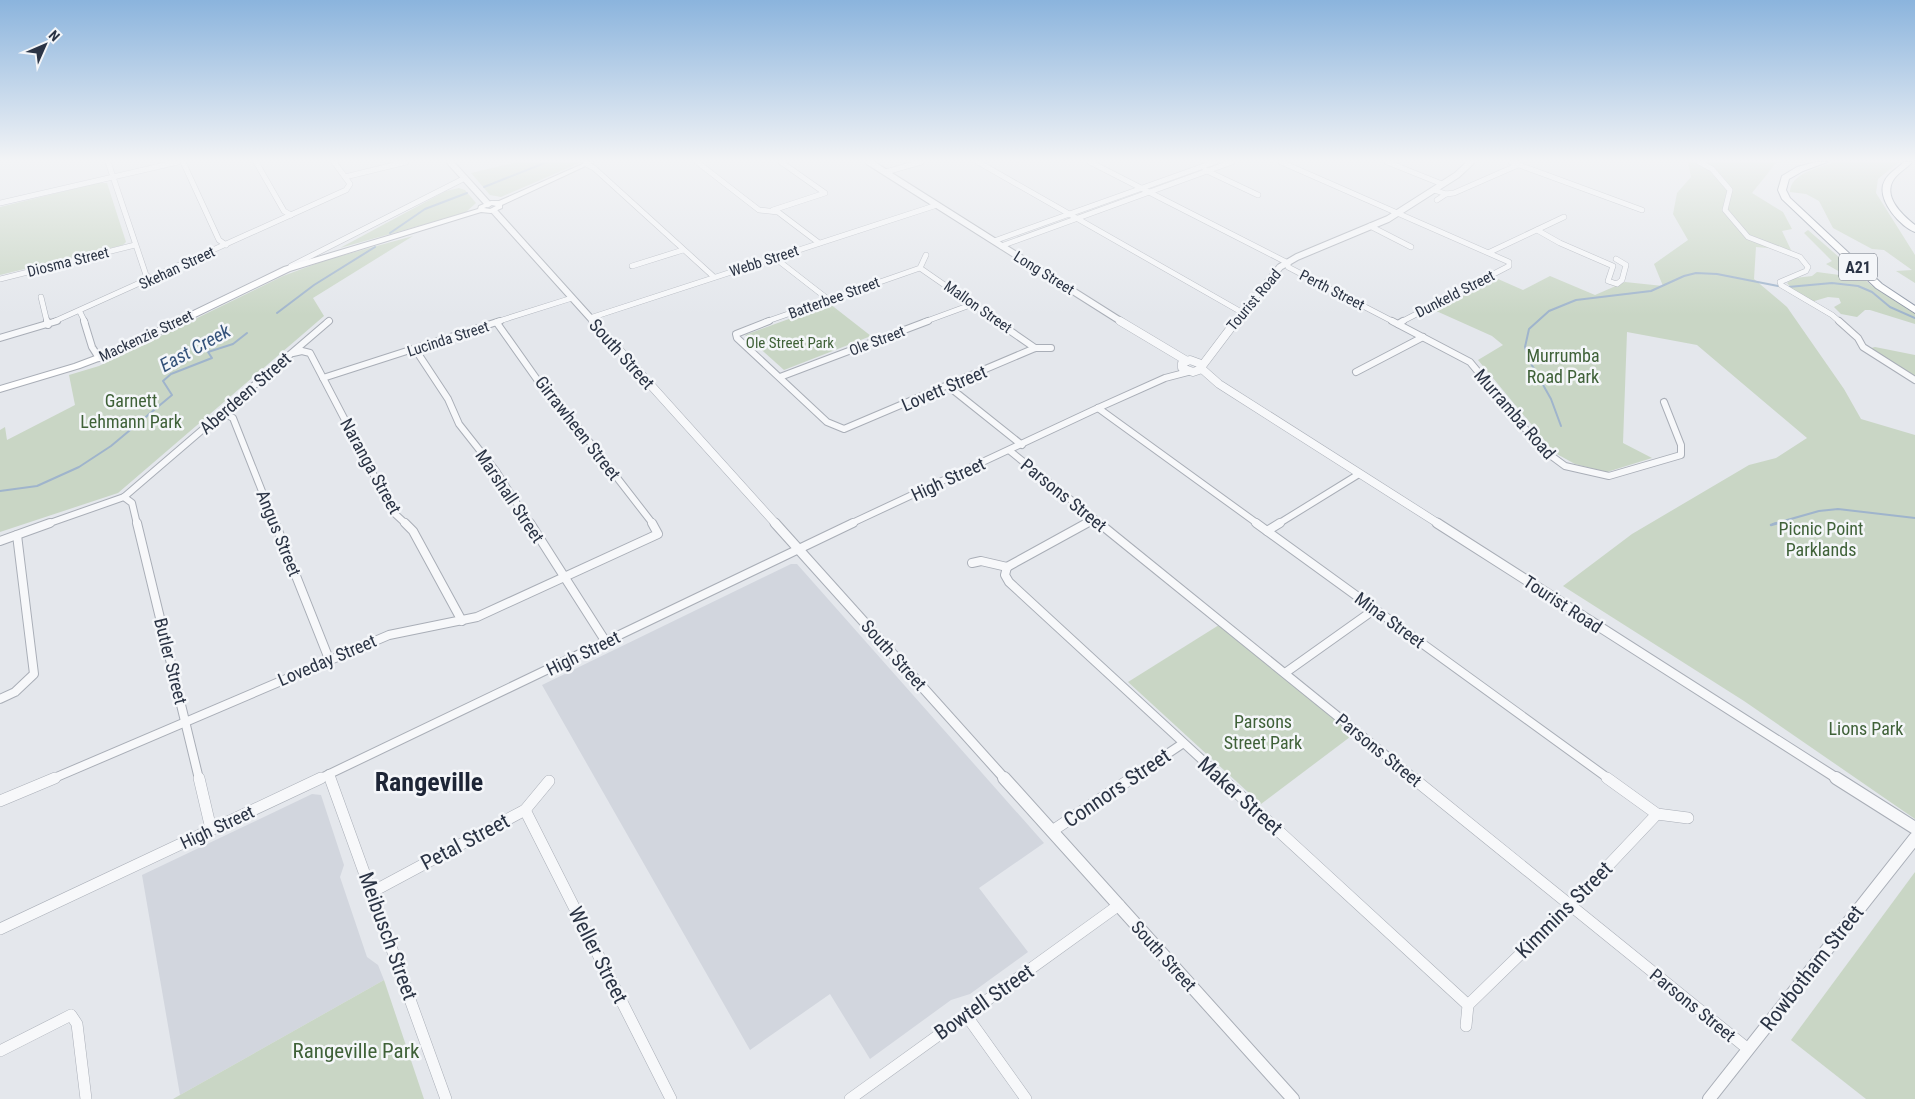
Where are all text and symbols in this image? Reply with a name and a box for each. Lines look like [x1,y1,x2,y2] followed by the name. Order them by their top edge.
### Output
[20,20,70,70] north arrow
[46,27,63,44] text: N
[727,241,801,281] street label: Webb Street
[25,243,111,281] street label: Diosma Street
[136,243,218,293] street label: Skehan Street
[1010,247,1078,299] street label: Long Street
[1839,253,1877,280] road number: A21
[1223,266,1285,334] street label: Tourist Road
[1297,266,1367,314] street label: Perth Street
[1413,266,1497,322] street label: Dunkeld Street
[786,273,882,323] street label: Batterbee Street
[941,277,1015,337] street label: Mallon Street
[96,306,196,366] street label: Mackenzie Street
[585,314,659,394] street label: South Street
[405,317,491,361] street label: Lucinda Street
[155,319,235,377] water label: East Creek
[847,322,907,360] street label: Ole Street
[746,334,834,352] park label: Ole Street Park
[1526,345,1600,387] park label: Murrumba Road Park
[195,348,295,438] street label: Aberdeen Street
[898,361,990,415] street label: Lovett Street
[1470,365,1560,463] street label: Murramba Road
[531,372,625,484] street label: Girrawheen Street
[80,390,182,432] park label: Garnett Lehmann Park
[336,415,406,517] street label: Naranga Street
[471,445,549,547] street label: Marshall Street
[908,453,988,505] street label: High Street
[1017,454,1111,536] street label: Parsons Street
[252,487,306,579] street label: Angus Street
[1779,518,1863,560] park label: Picnic Point Parklands
[1520,571,1606,637] street label: Tourist Road
[1351,588,1429,652] street label: Mina Street
[857,615,931,695] street label: South Street
[150,616,192,706] street label: Butler Street
[543,626,623,680] street label: High Street
[275,630,379,690] street label: Loveday Street
[1332,709,1426,791] street label: Parsons Street
[1224,711,1302,753] park label: Parsons Street Park
[1829,718,1903,739] park label: Lions Park
[1059,744,1175,832] street label: Connors Street
[1193,752,1287,840] street label: Maker Street
[375,767,483,797] district label: Rangeville
[177,801,257,853] street label: High Street
[417,809,513,875] street label: Petal Street
[1511,857,1617,963] street label: Kimmins Street
[354,869,422,1003] street label: Meibusch Street
[1756,901,1868,1035] street label: Rowbotham Street
[563,903,633,1007] street label: Weller Street
[1127,916,1201,996] street label: South Street
[930,959,1038,1045] street label: Bowtell Street
[1646,964,1740,1046] street label: Parsons Street
[293,1039,420,1063] park label: Rangeville Park

